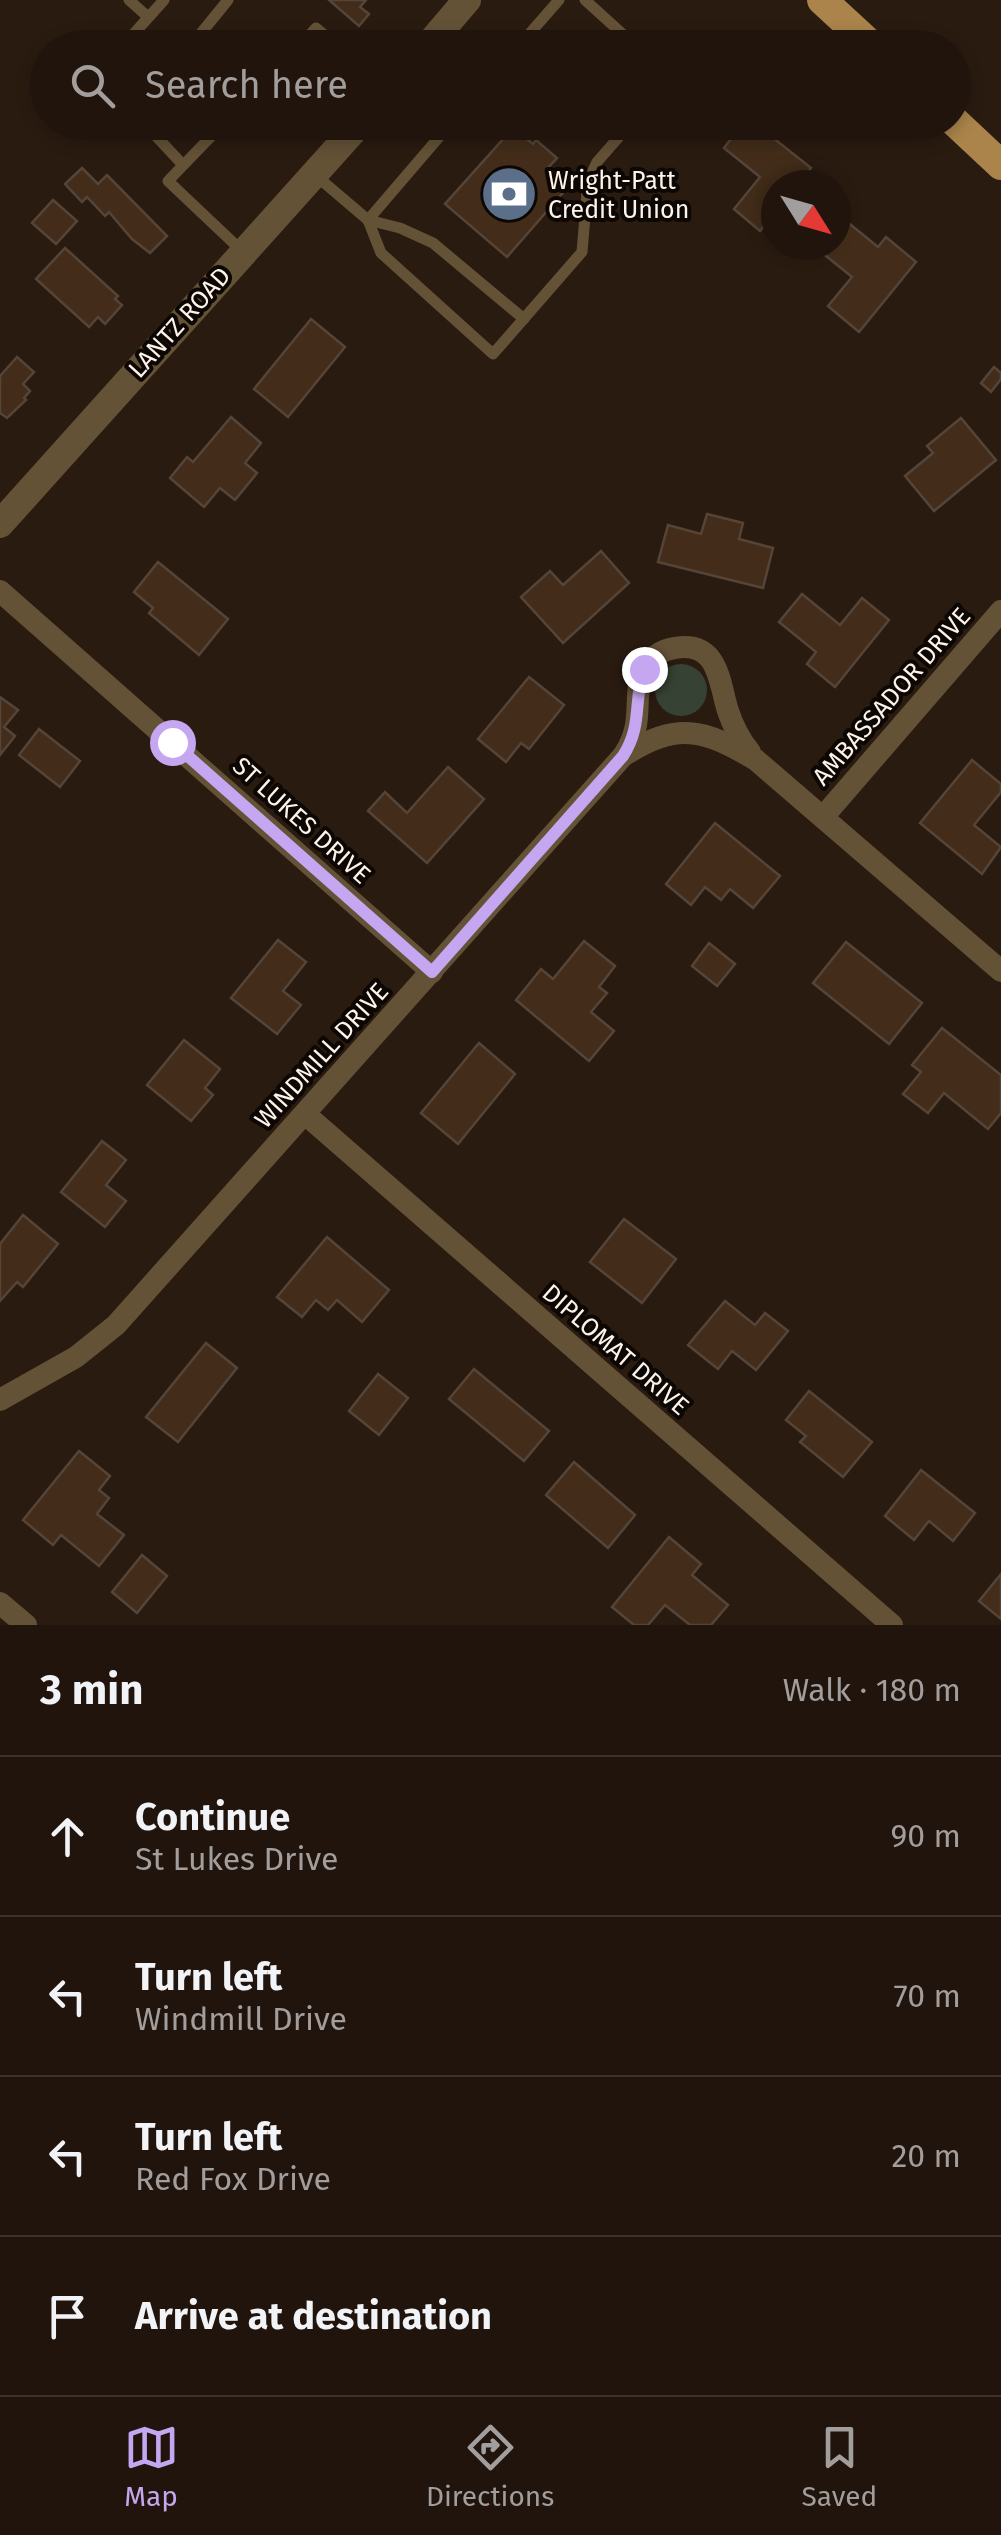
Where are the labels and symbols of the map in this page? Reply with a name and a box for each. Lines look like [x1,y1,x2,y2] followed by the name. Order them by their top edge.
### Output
[479,164,539,224] bank icon: Wright-Patt Credit Union
[548,166,689,225] place label: Wright-Patt Credit Union
[761,170,851,260] north arrow
[122,261,237,384] street label: LANTZ ROAD
[807,602,977,792] street label: AMBASSADOR DRIVE
[622,647,668,693] route end
[150,720,196,766] route start
[226,751,376,890] street label: ST LUKES DRIVE
[249,977,395,1135] street label: WINDMILL DRIVE
[536,1278,695,1422] street label: DIPLOMAT DRIVE

